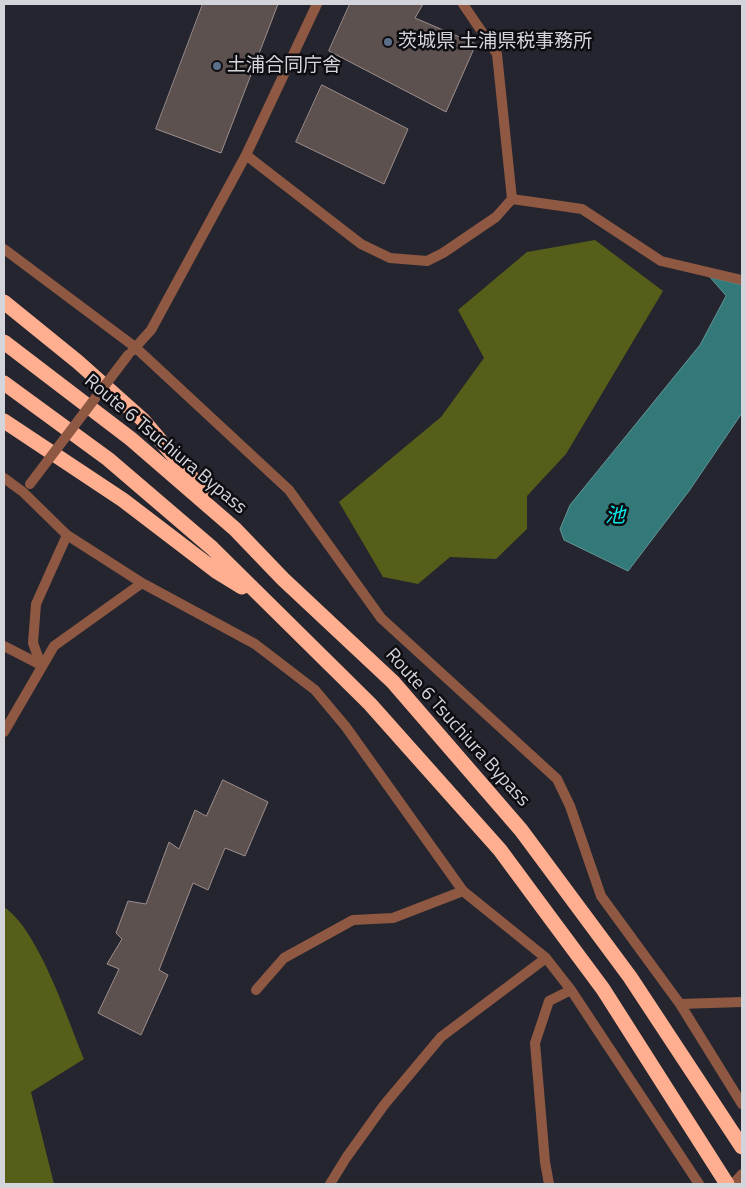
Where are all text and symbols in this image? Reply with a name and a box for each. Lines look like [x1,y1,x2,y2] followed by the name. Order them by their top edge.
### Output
[398,31,592,53] place label: 茨城県 土浦県税事務所
[382,36,394,48] marker: 茨城県 土浦県税事務所
[227,55,341,77] place label: 土浦合同庁舎
[211,60,223,72] marker: 土浦合同庁舎
[79,370,251,520] street label: Route 6 Tsuchiura Bypass
[605,505,625,529] water label: 池
[380,644,534,812] street label: Route 6 Tsuchiura Bypass

